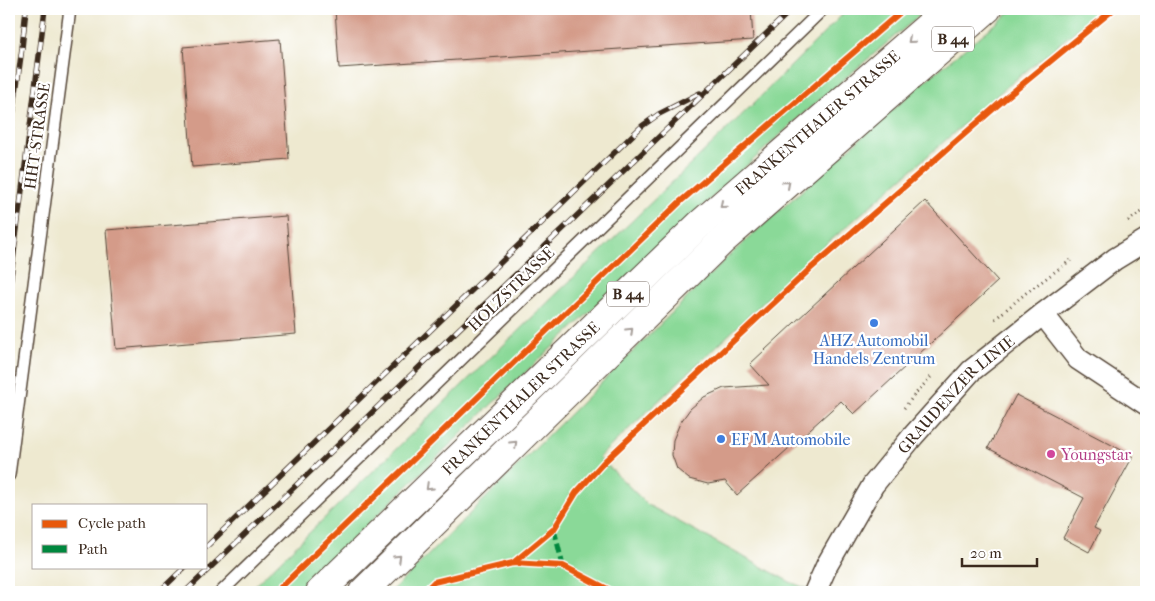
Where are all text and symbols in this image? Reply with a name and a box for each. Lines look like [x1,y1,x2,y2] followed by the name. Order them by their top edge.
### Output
[932,26,974,52] road number: B 44
[908,35,917,43] one-way arrow
[731,46,904,199] street label: FRANKENTHALER STRASSE
[20,81,54,191] street label: HHT-STRASSE
[782,181,791,190] one-way arrow
[719,199,728,208] one-way arrow
[464,243,558,335] street label: HOLZSTRASSE
[607,282,649,306] road number: B 44
[438,317,603,478] street label: FRANKENTHALER STRASSE
[868,317,880,329] marker: AHZ Automobil Handels Zentrum
[625,328,634,337] one-way arrow
[813,331,936,368] place label: AHZ Automobil Handels Zentrum
[893,331,1018,457] street label: GRAUDENZER LINIE
[731,430,850,449] place label: EF M Automobile
[715,433,727,445] marker: EF M Automobile
[509,441,518,450] one-way arrow
[1060,445,1131,464] place label: Youngstar
[1045,448,1057,460] marker: Youngstar
[425,481,434,490] one-way arrow
[32,504,208,568] legend
[78,514,146,532] text: Cycle path
[962,536,1038,568] scale bar
[78,540,108,558] text: Path
[970,544,1002,562] text: 20 m
[392,555,401,564] one-way arrow

